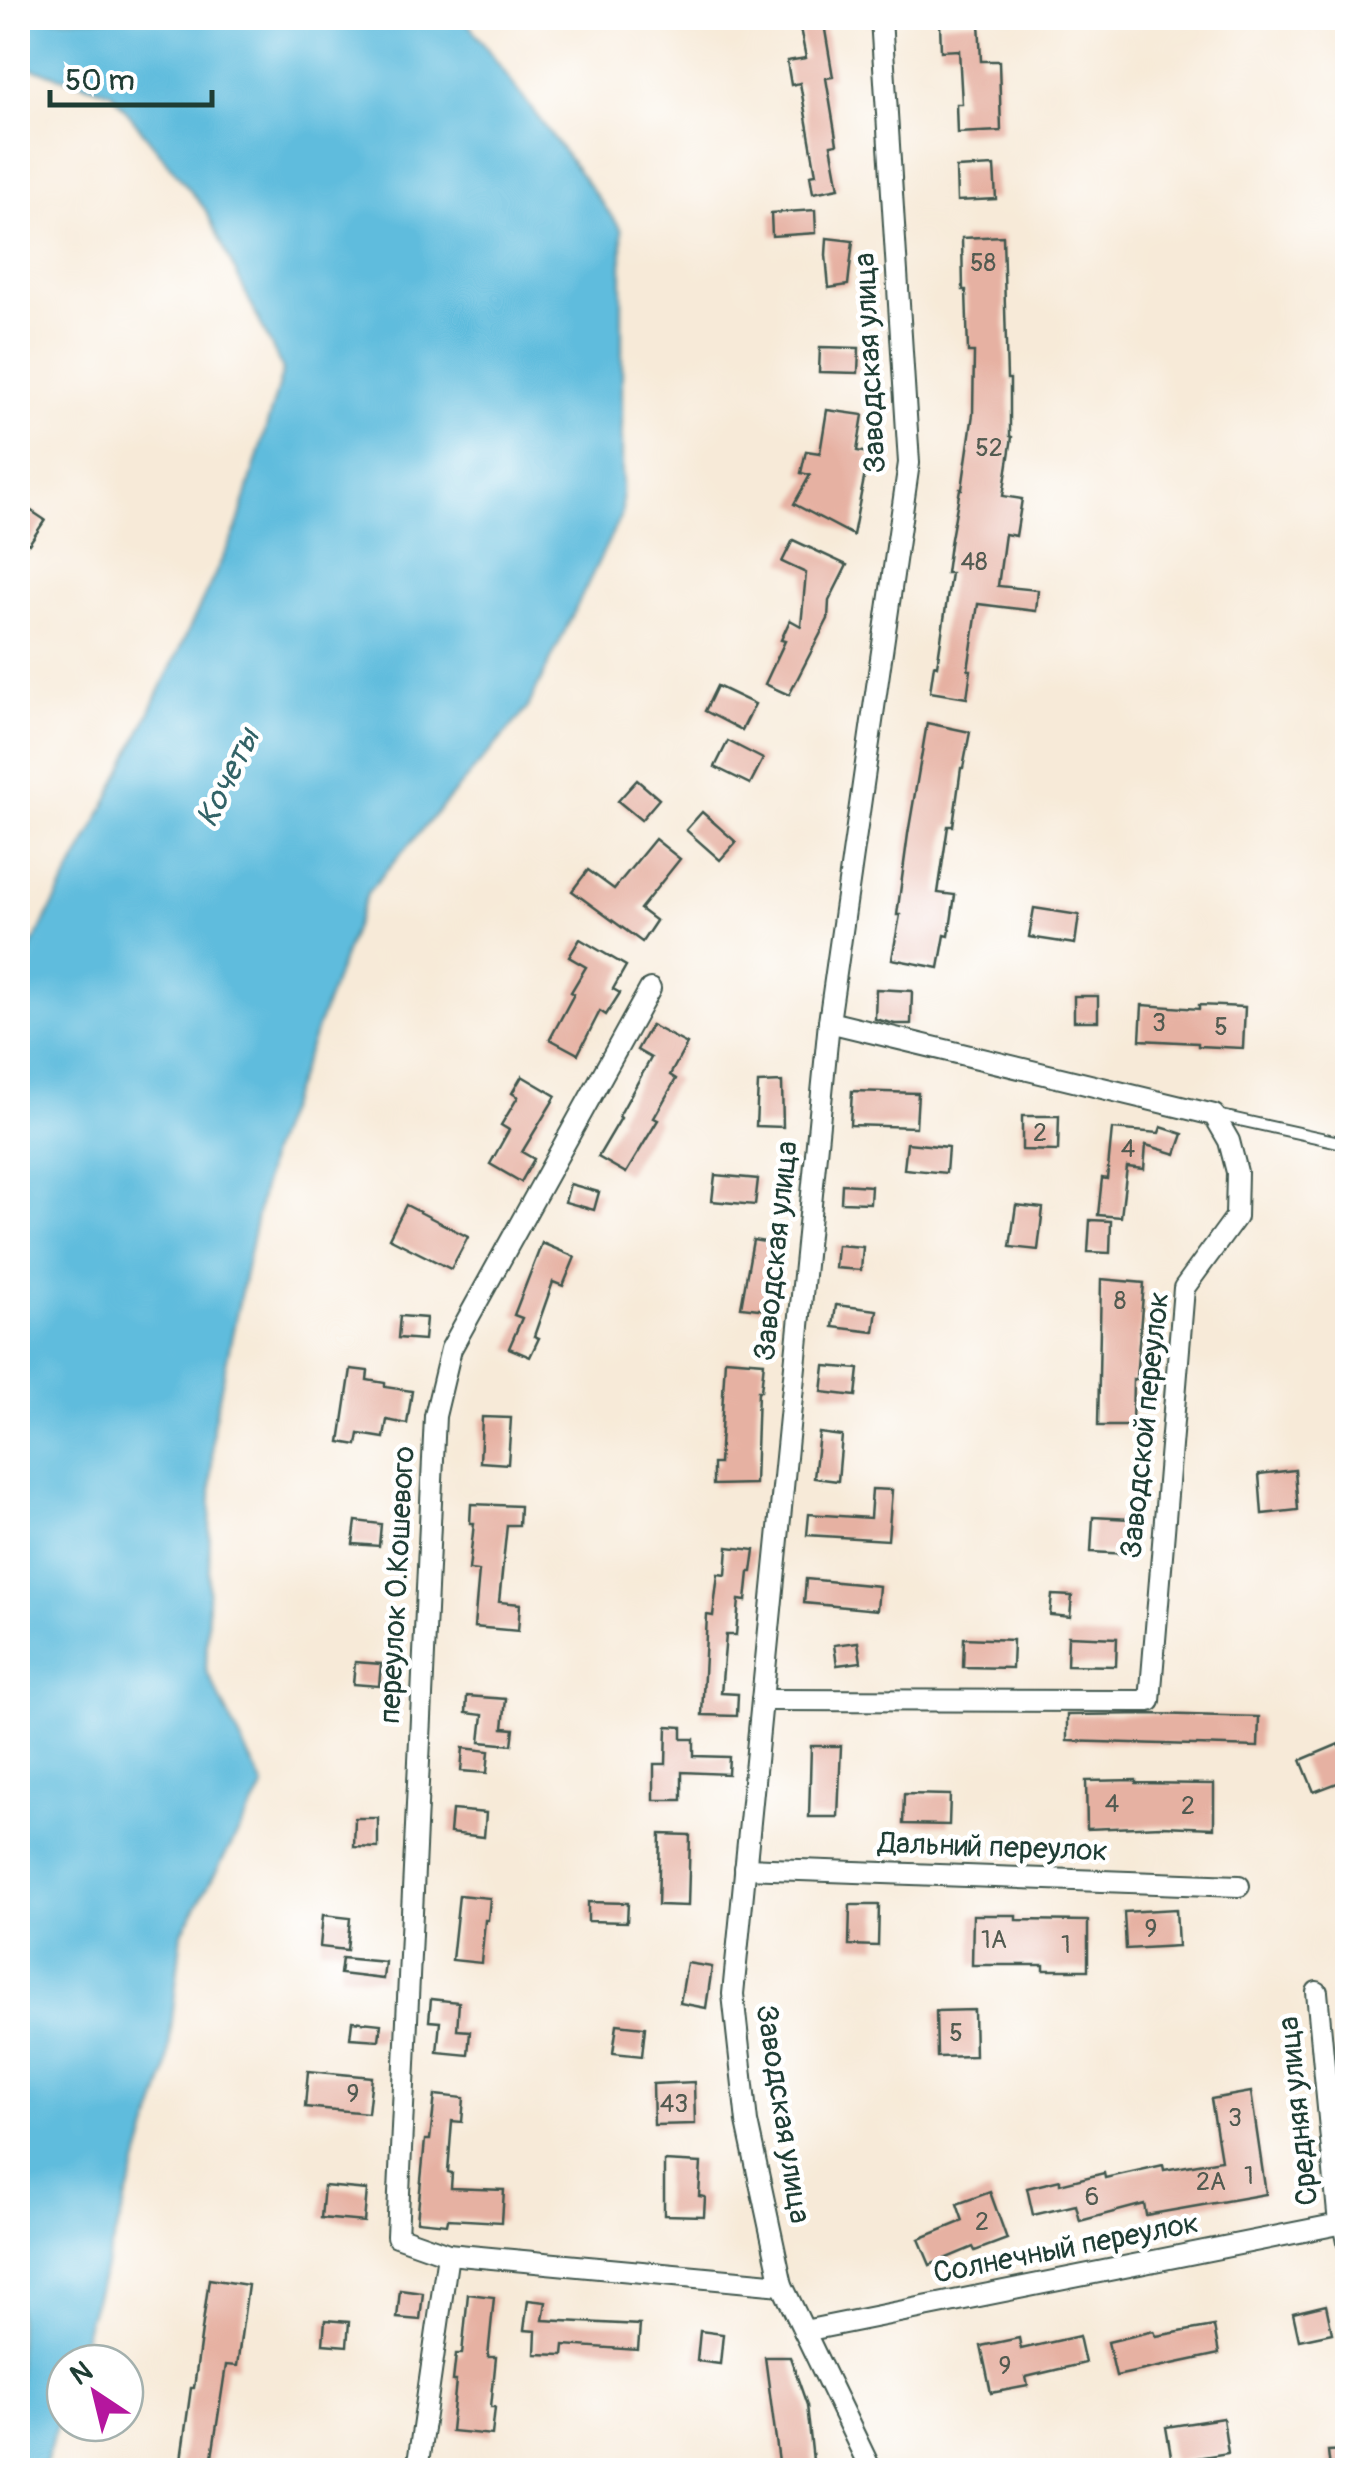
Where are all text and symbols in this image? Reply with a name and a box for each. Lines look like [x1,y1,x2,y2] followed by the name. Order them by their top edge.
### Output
[50,45,212,107] scale bar
[65,62,135,99] text: 50 m
[970,248,996,279] house number: 58
[846,252,894,474] street label: Заводская улица
[975,433,1003,464] house number: 52
[960,547,988,578] house number: 48
[187,720,270,834] water label: Кочеты
[1152,1008,1166,1039] house number: 3
[1214,1012,1228,1043] house number: 5
[1033,1118,1047,1149] house number: 2
[1121,1134,1135,1165] house number: 4
[746,1139,806,1363] street label: Заводская улица
[1114,1286,1126,1317] house number: 8
[1113,1290,1177,1560] street label: Заводской переулок
[371,1445,423,1725] street label: переулок О.Кошевого
[1105,1789,1119,1820] house number: 4
[1181,1791,1195,1822] house number: 2
[876,1824,1109,1870] street label: Дальний переулок
[1145,1914,1157,1945] house number: 9
[981,1925,1007,1956] house number: 1А
[1061,1930,1071,1961] house number: 1
[747,2002,819,2226] street label: Заводская улица
[1270,2015,1326,2207] street label: Средняя улица
[949,2018,963,2049] house number: 5
[347,2079,359,2110] house number: 9
[660,2089,688,2120] house number: 43
[1228,2103,1242,2134] house number: 3
[1244,2161,1254,2192] house number: 1
[1196,2167,1226,2198] house number: 2А
[1085,2182,1099,2213] house number: 6
[930,2204,1202,2292] street label: Солнечный переулок
[975,2207,989,2238] house number: 2
[45,2343,145,2443] north arrow
[999,2351,1011,2382] house number: 9
[64,2354,99,2394] text: N

